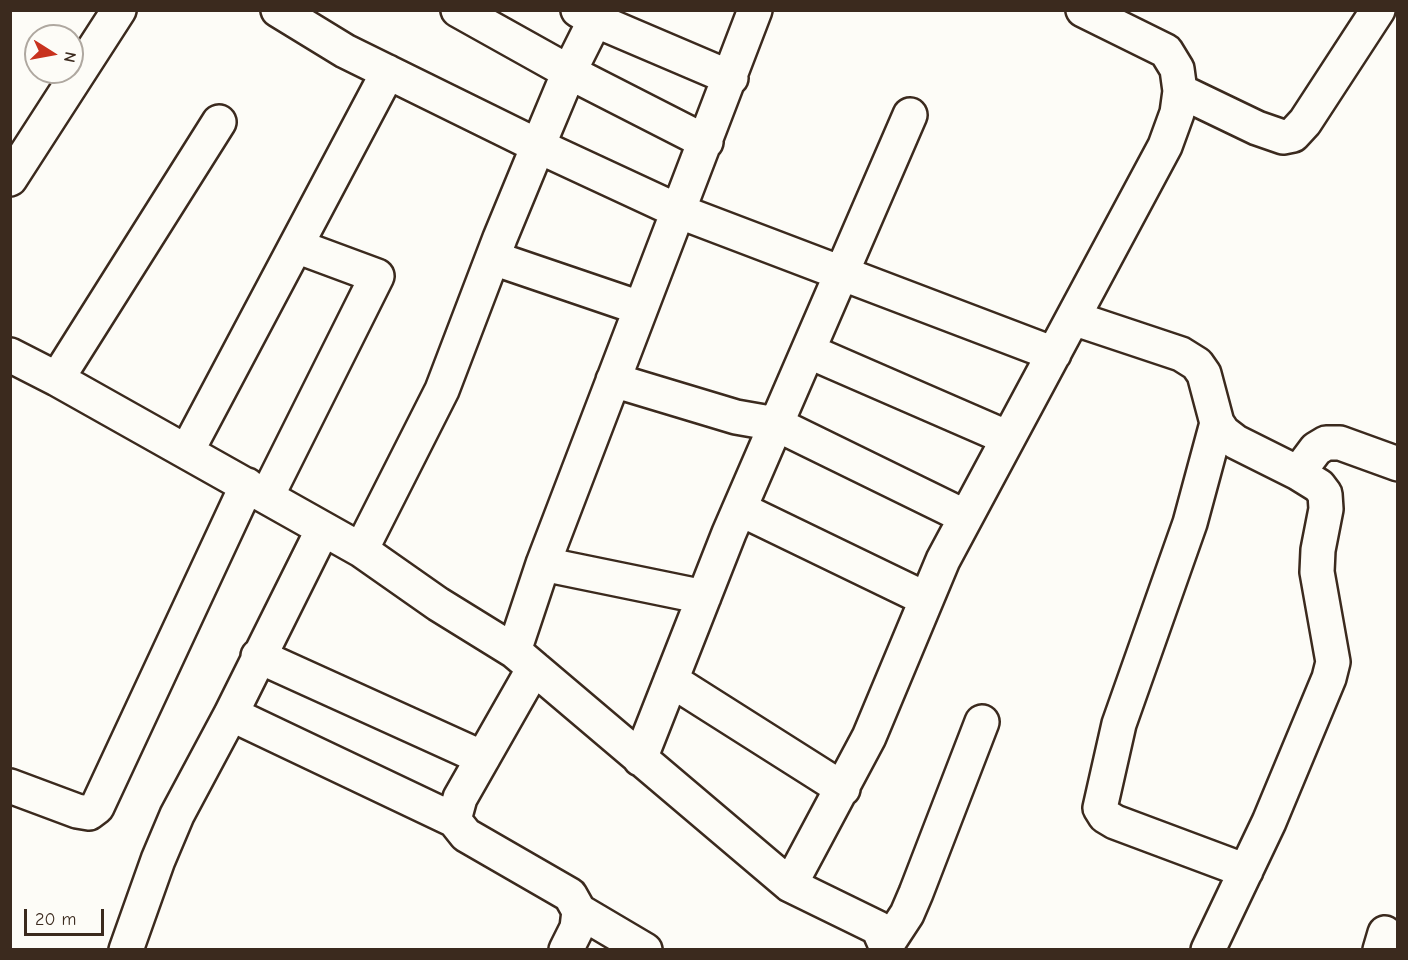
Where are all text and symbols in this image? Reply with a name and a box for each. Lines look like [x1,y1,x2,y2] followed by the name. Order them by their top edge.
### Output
[24,24,84,84] north arrow
[60,50,80,64] text: N
[27,897,106,935] scale bar
[35,909,76,930] text: 20 m

